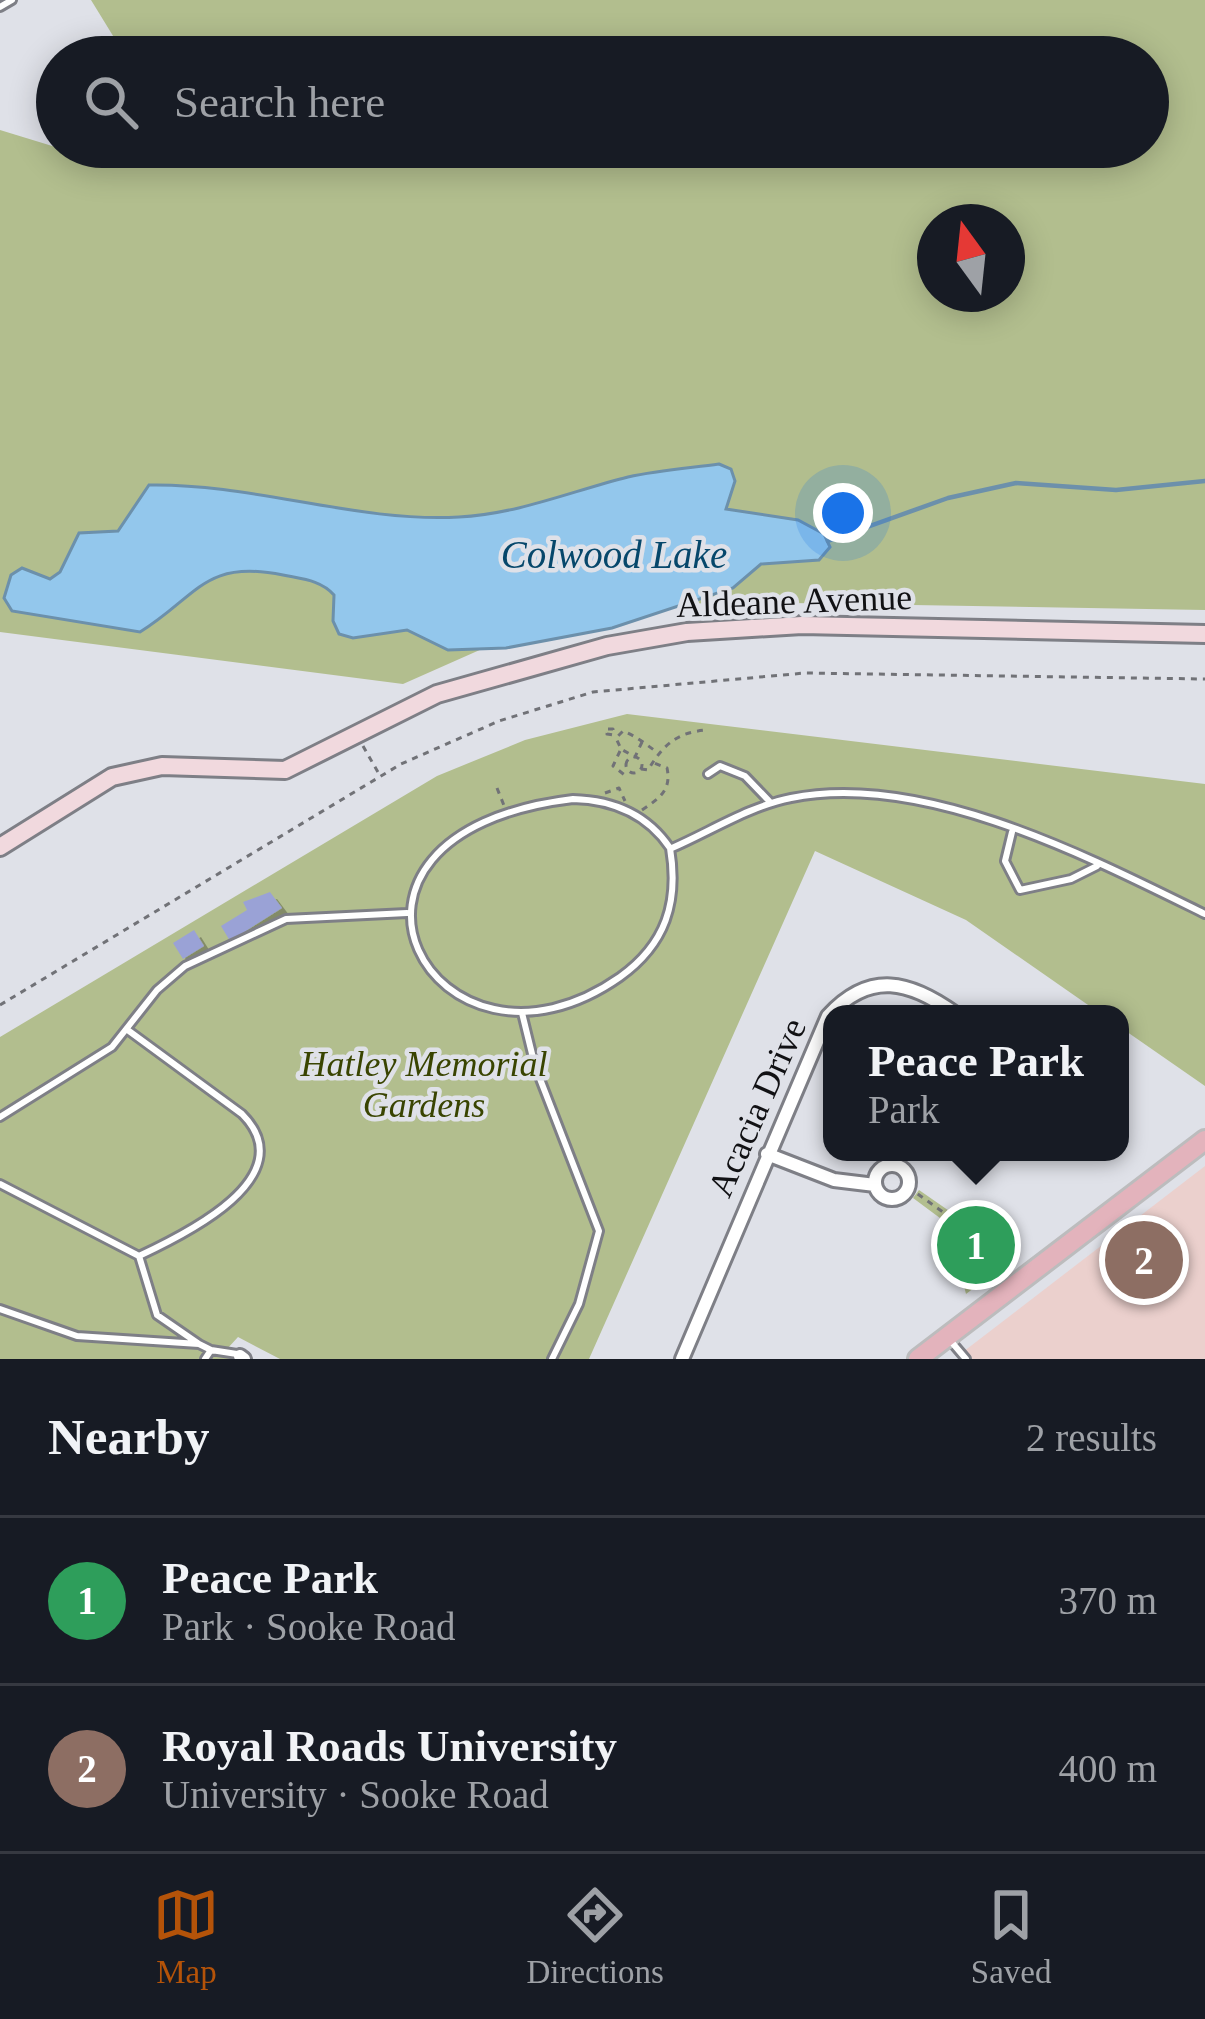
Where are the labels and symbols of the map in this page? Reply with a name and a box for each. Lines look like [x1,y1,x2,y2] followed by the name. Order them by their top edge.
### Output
[917,204,1025,312] north arrow
[813,483,873,543] your location
[501,533,727,576] water label: Colwood Lake
[675,577,913,625] street label: Aldeane Avenue
[700,1012,814,1203] street label: Acacia Drive
[300,1044,547,1125] park label: Hatley Memorial Gardens
[937,1200,1015,1290] pin: 1
[1105,1215,1183,1305] pin: 2

